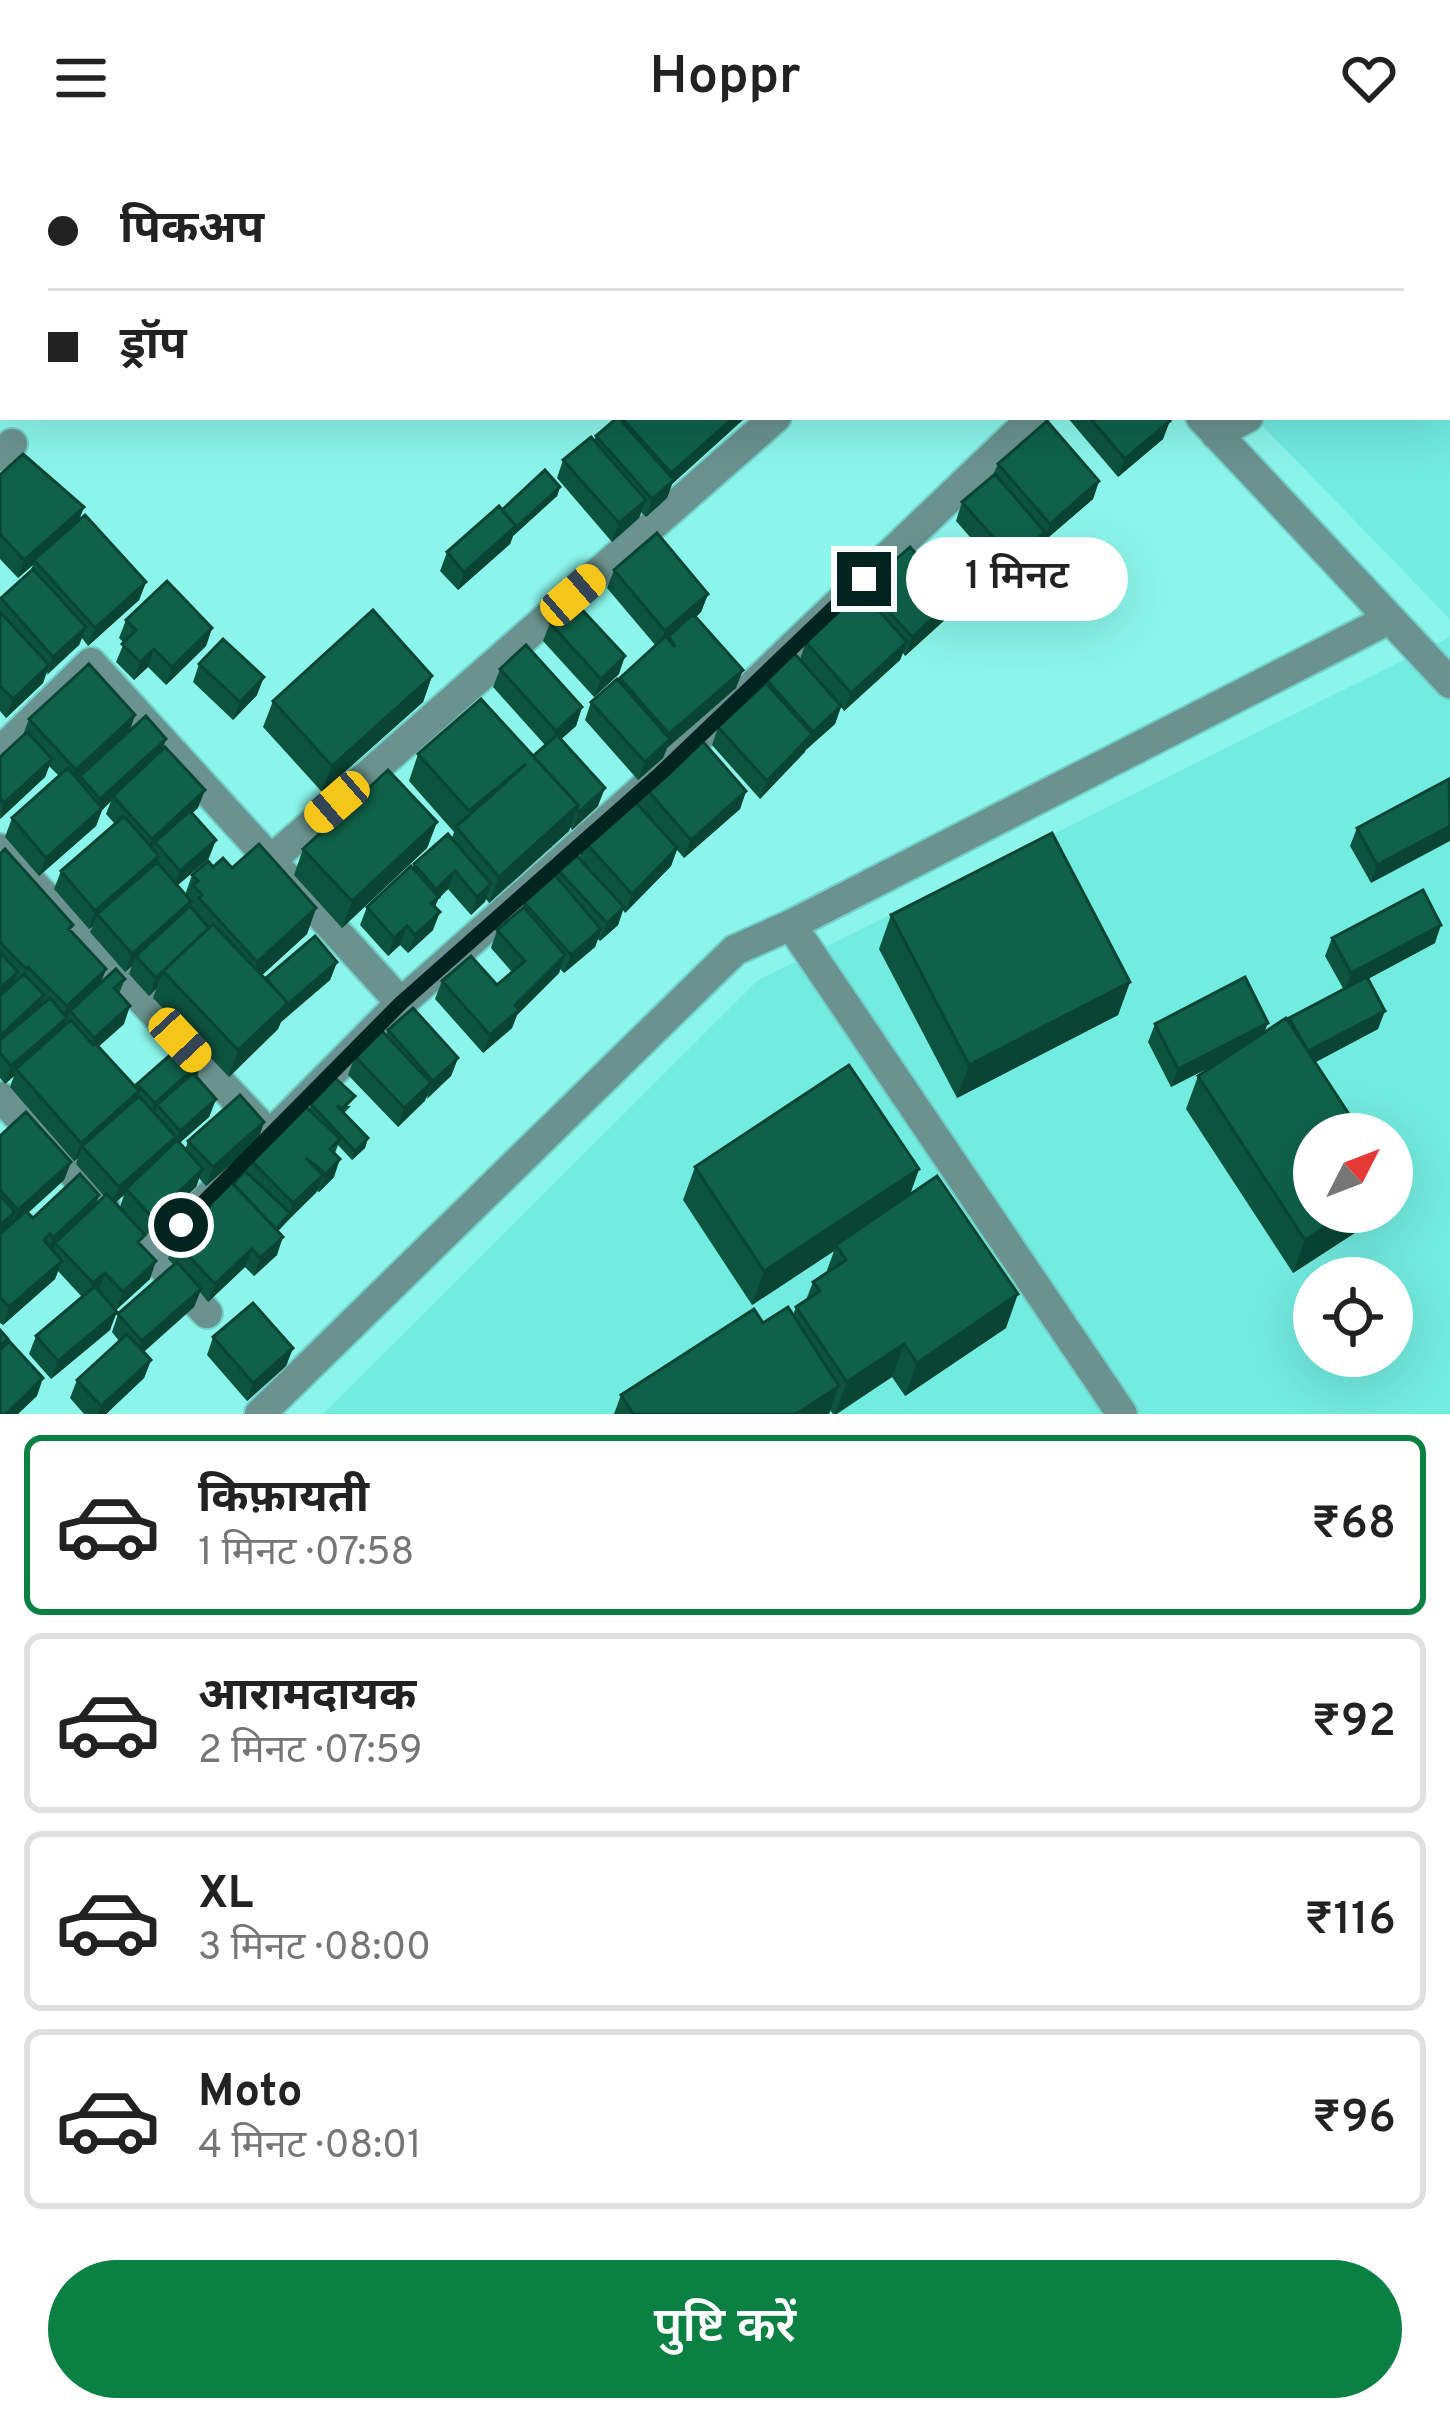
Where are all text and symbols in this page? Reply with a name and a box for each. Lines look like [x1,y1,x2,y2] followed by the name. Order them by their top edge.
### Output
[649,44,801,113] text: Hoppr
[48,45,114,111] icon: menu
[1336,45,1402,111] icon: heart
[120,202,264,259] text: पिकअप
[120,318,187,375] text: ड्रॉप
[906,537,1128,621] callout: 1 मिनट
[837,552,891,606] route end
[965,554,1069,603] text: 1 मिनट
[534,558,612,632] car
[298,765,376,839] car
[142,1001,218,1079] car
[1293,1113,1413,1233] north arrow
[1293,1113,1413,1377] map controls
[154,1198,208,1252] route start
[1293,1257,1413,1377] button: locate
[54,1471,162,1579] icon: car
[198,1471,369,1528] text: किफ़ायती
[1311,1497,1396,1554] text: ₹68
[198,1530,414,1579] text: 1 मिनट · 07:58
[54,1669,162,1777] icon: car
[198,1669,416,1726] text: आरामदायक
[1312,1695,1396,1752] text: ₹92
[198,1728,423,1777] text: 2 मिनट · 07:59
[54,1867,162,1975] icon: car
[198,1867,253,1924] text: XL
[1304,1893,1396,1950] text: ₹116
[198,1925,431,1974] text: 3 मिनट · 08:00
[54,2065,162,2173] icon: car
[198,2065,302,2122] text: Moto
[1312,2091,1396,2148] text: ₹96
[198,2123,422,2172] text: 4 मिनट · 08:01
[48,2260,1402,2398] button: पुष्टि करें

